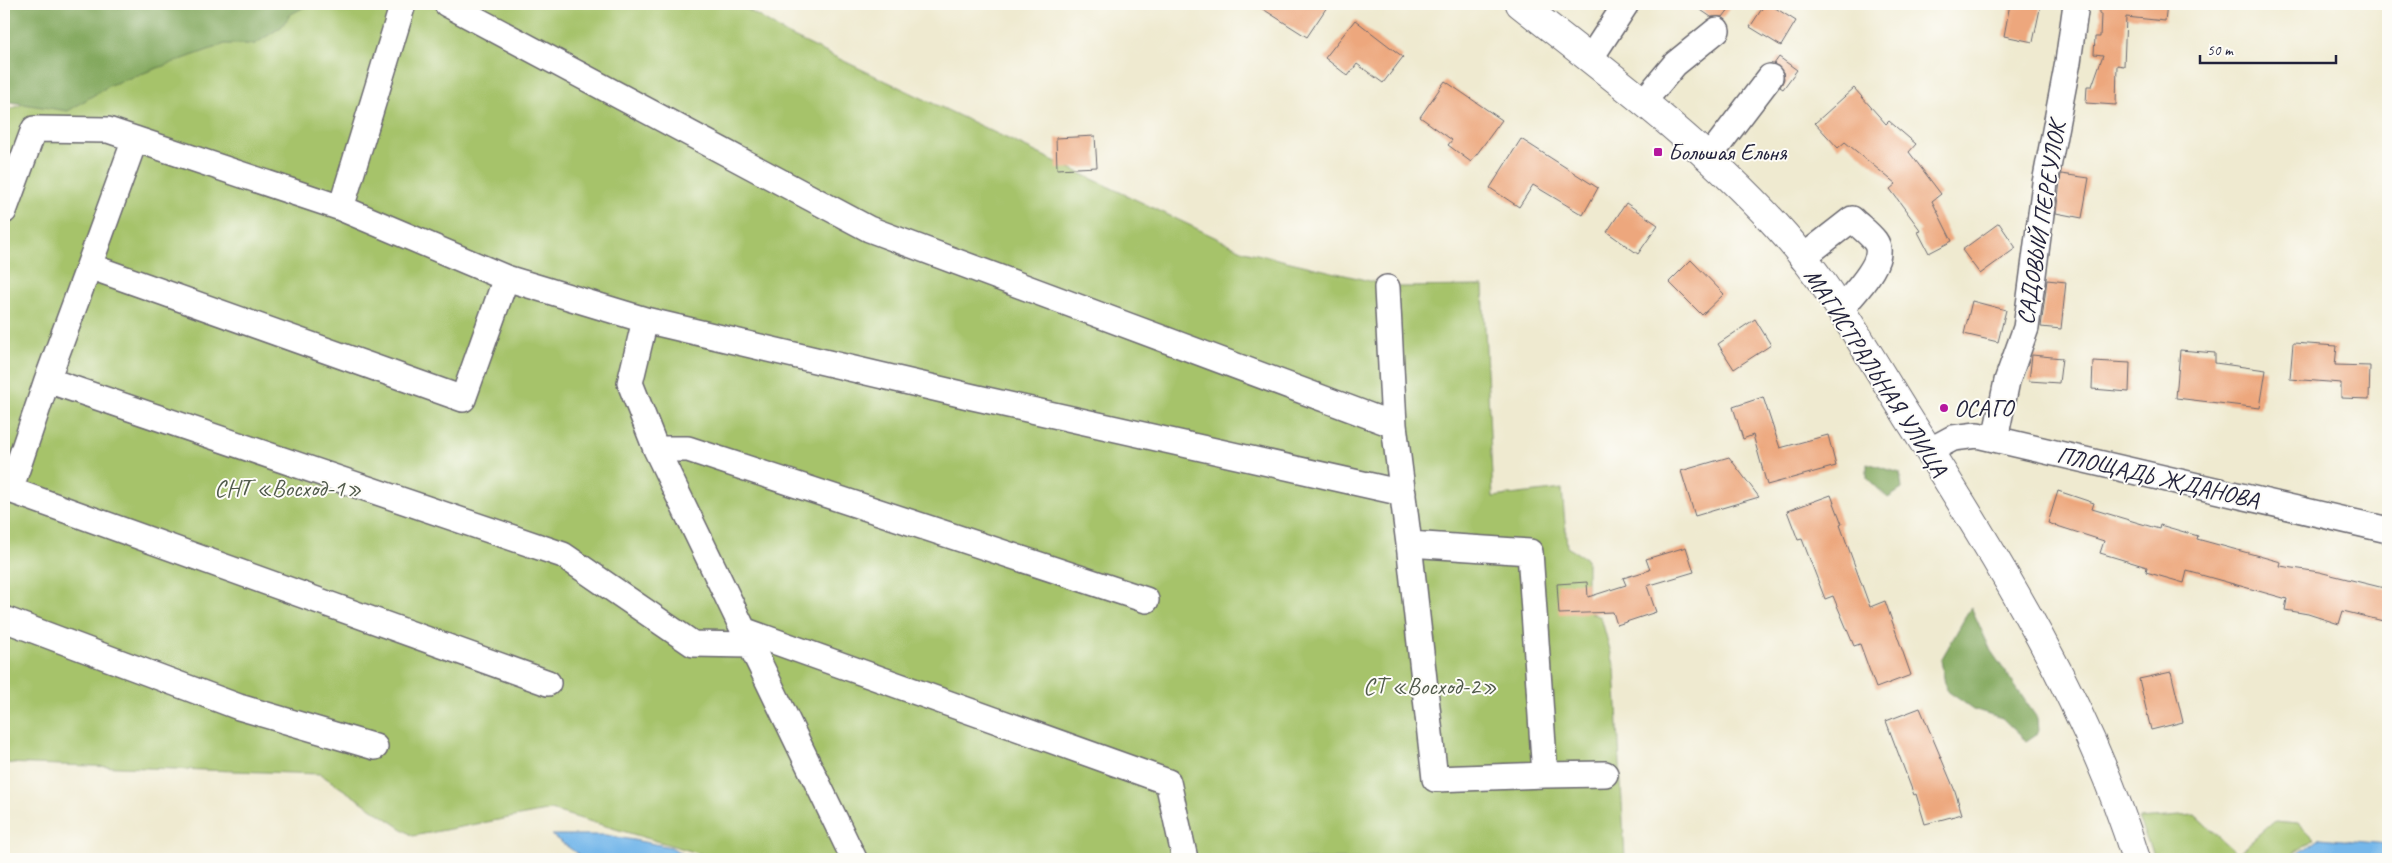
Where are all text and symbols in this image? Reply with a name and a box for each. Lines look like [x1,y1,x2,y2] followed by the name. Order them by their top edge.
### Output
[2200,32,2336,64] scale bar
[2207,41,2234,60] text: 50 m
[2010,114,2073,327] street label: САДОВЫЙ ПЕРЕУЛОК
[1668,137,1788,167] place label: Большая Ельня
[1652,146,1664,158] marker: Большая Ельня
[1798,262,1955,482] street label: МАГИСТРАЛЬНАЯ УЛИЦА
[1954,393,2016,423] place label: ОСАГО
[1938,402,1950,414] marker: ОСАГО
[2054,439,2263,515] street label: ПЛОЩАДЬ ЖДАНОВА
[214,473,362,503] park label: СНТ «Восход-1»
[1363,671,1497,701] park label: СТ «Восход-2»

